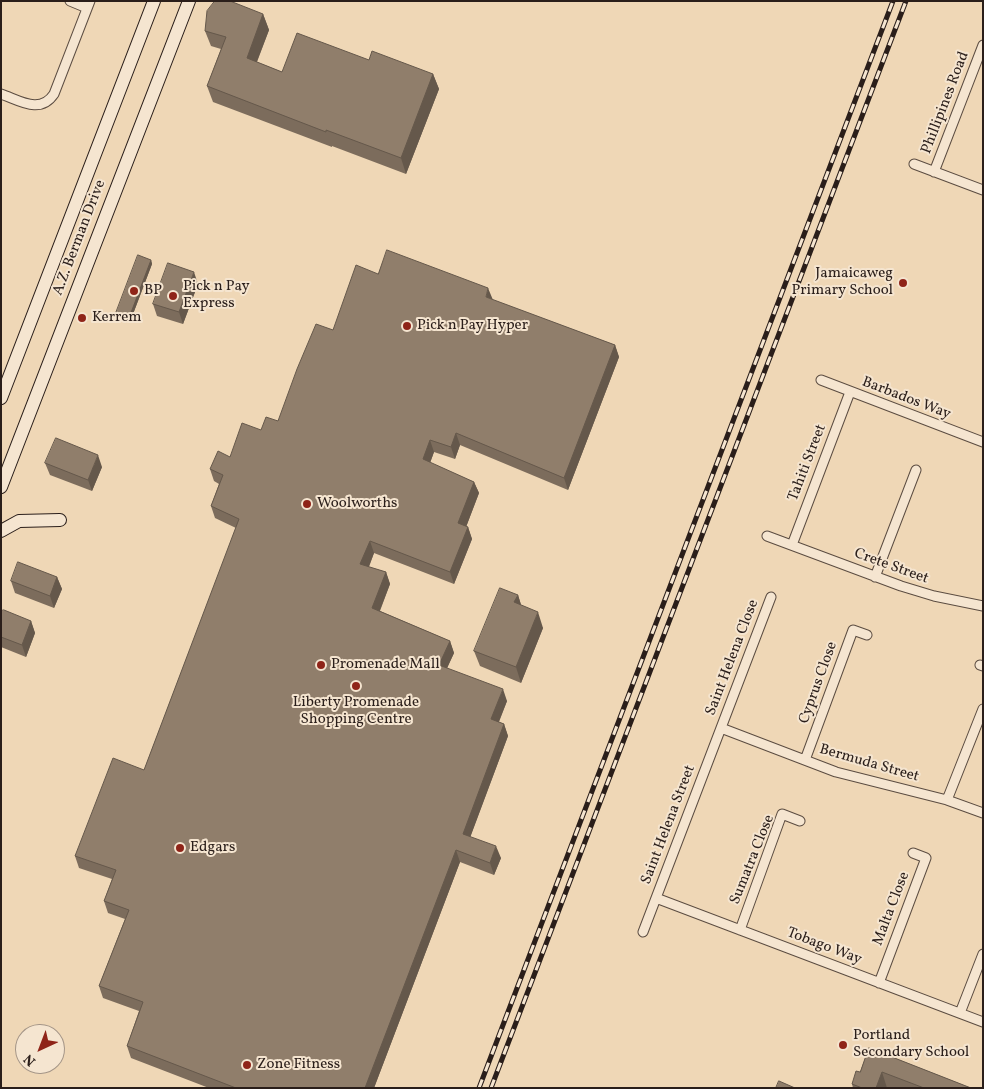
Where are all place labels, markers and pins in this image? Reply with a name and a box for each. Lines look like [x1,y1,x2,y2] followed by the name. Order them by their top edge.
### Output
[791,265,893,300] place label: Jamaicaweg Primary School
[897,277,909,289] marker: Jamaicaweg Primary School
[183,278,250,313] place label: Pick n Pay Express
[144,282,162,300] place label: BP
[128,285,140,297] marker: BP
[167,290,179,302] marker: Pick n Pay Express
[92,309,142,327] place label: Kerrem
[76,312,88,324] marker: Kerrem
[417,317,528,335] place label: Pick n Pay Hyper
[401,320,413,332] marker: Pick n Pay Hyper
[317,495,397,513] place label: Woolworths
[301,498,313,510] marker: Woolworths
[331,656,440,674] place label: Promenade Mall
[315,659,327,671] marker: Promenade Mall
[350,680,362,692] marker: Liberty Promenade Shopping Centre
[293,694,419,729] place label: Liberty Promenade Shopping Centre
[190,839,235,857] place label: Edgars
[174,842,186,854] marker: Edgars
[853,1027,969,1062] place label: Portland Secondary School
[837,1039,849,1051] marker: Portland Secondary School
[257,1056,340,1074] place label: Zone Fitness
[241,1059,253,1071] marker: Zone Fitness

